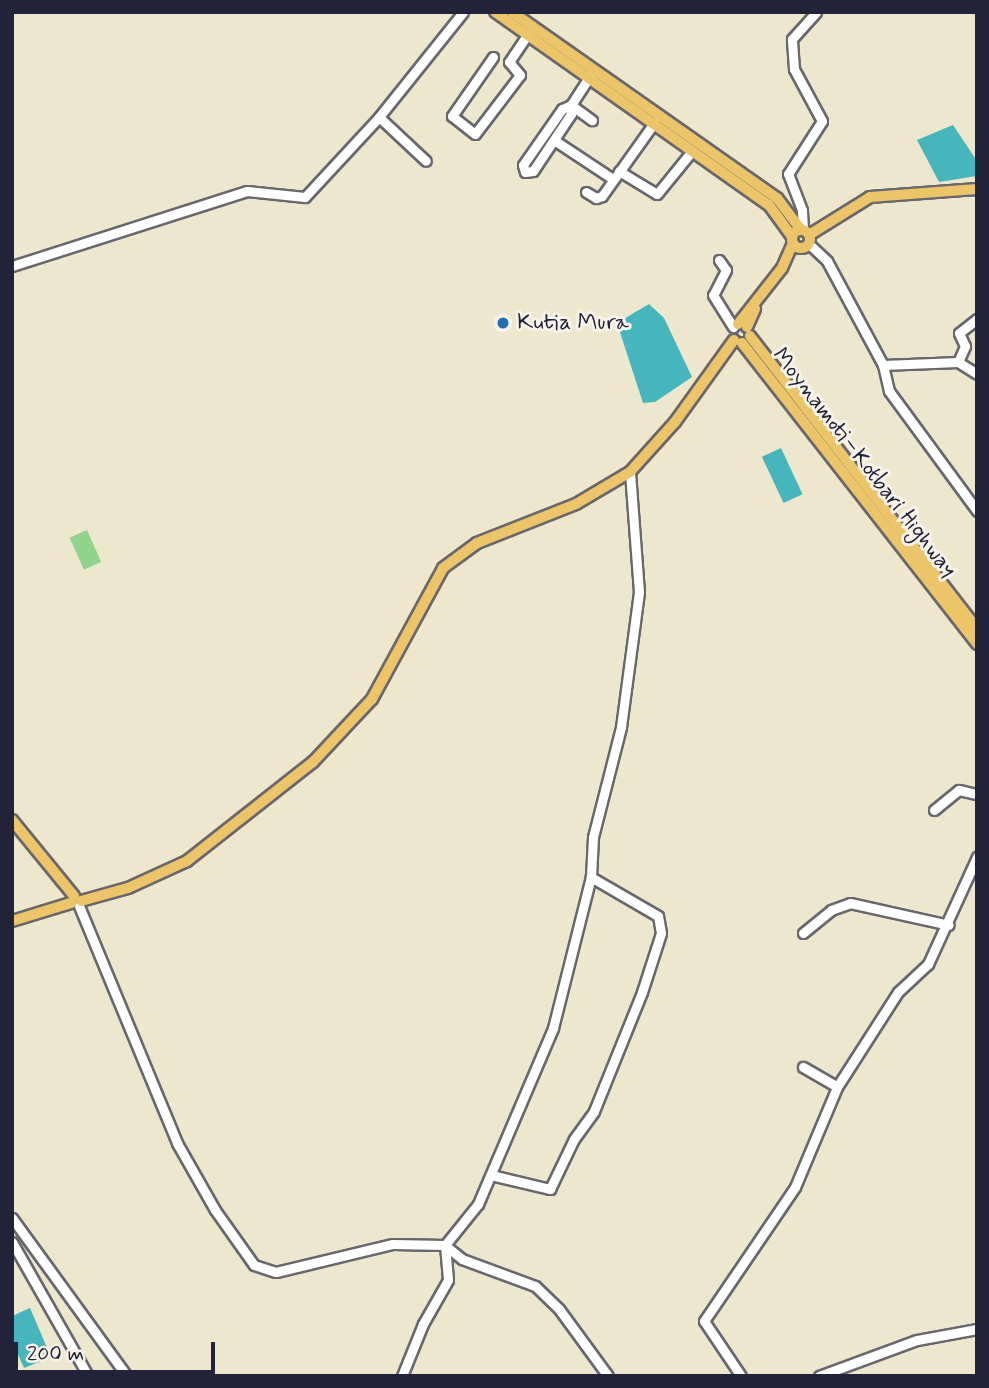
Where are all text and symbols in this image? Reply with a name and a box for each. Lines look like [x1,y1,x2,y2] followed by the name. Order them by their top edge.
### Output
[517,309,629,337] place label: Kutia Mura
[495,315,511,331] marker: Kutia Mura
[765,342,963,584] street label: Moynamoti–Kotbari Highway
[18,1328,219,1372] scale bar
[27,1340,84,1368] text: 200 m

